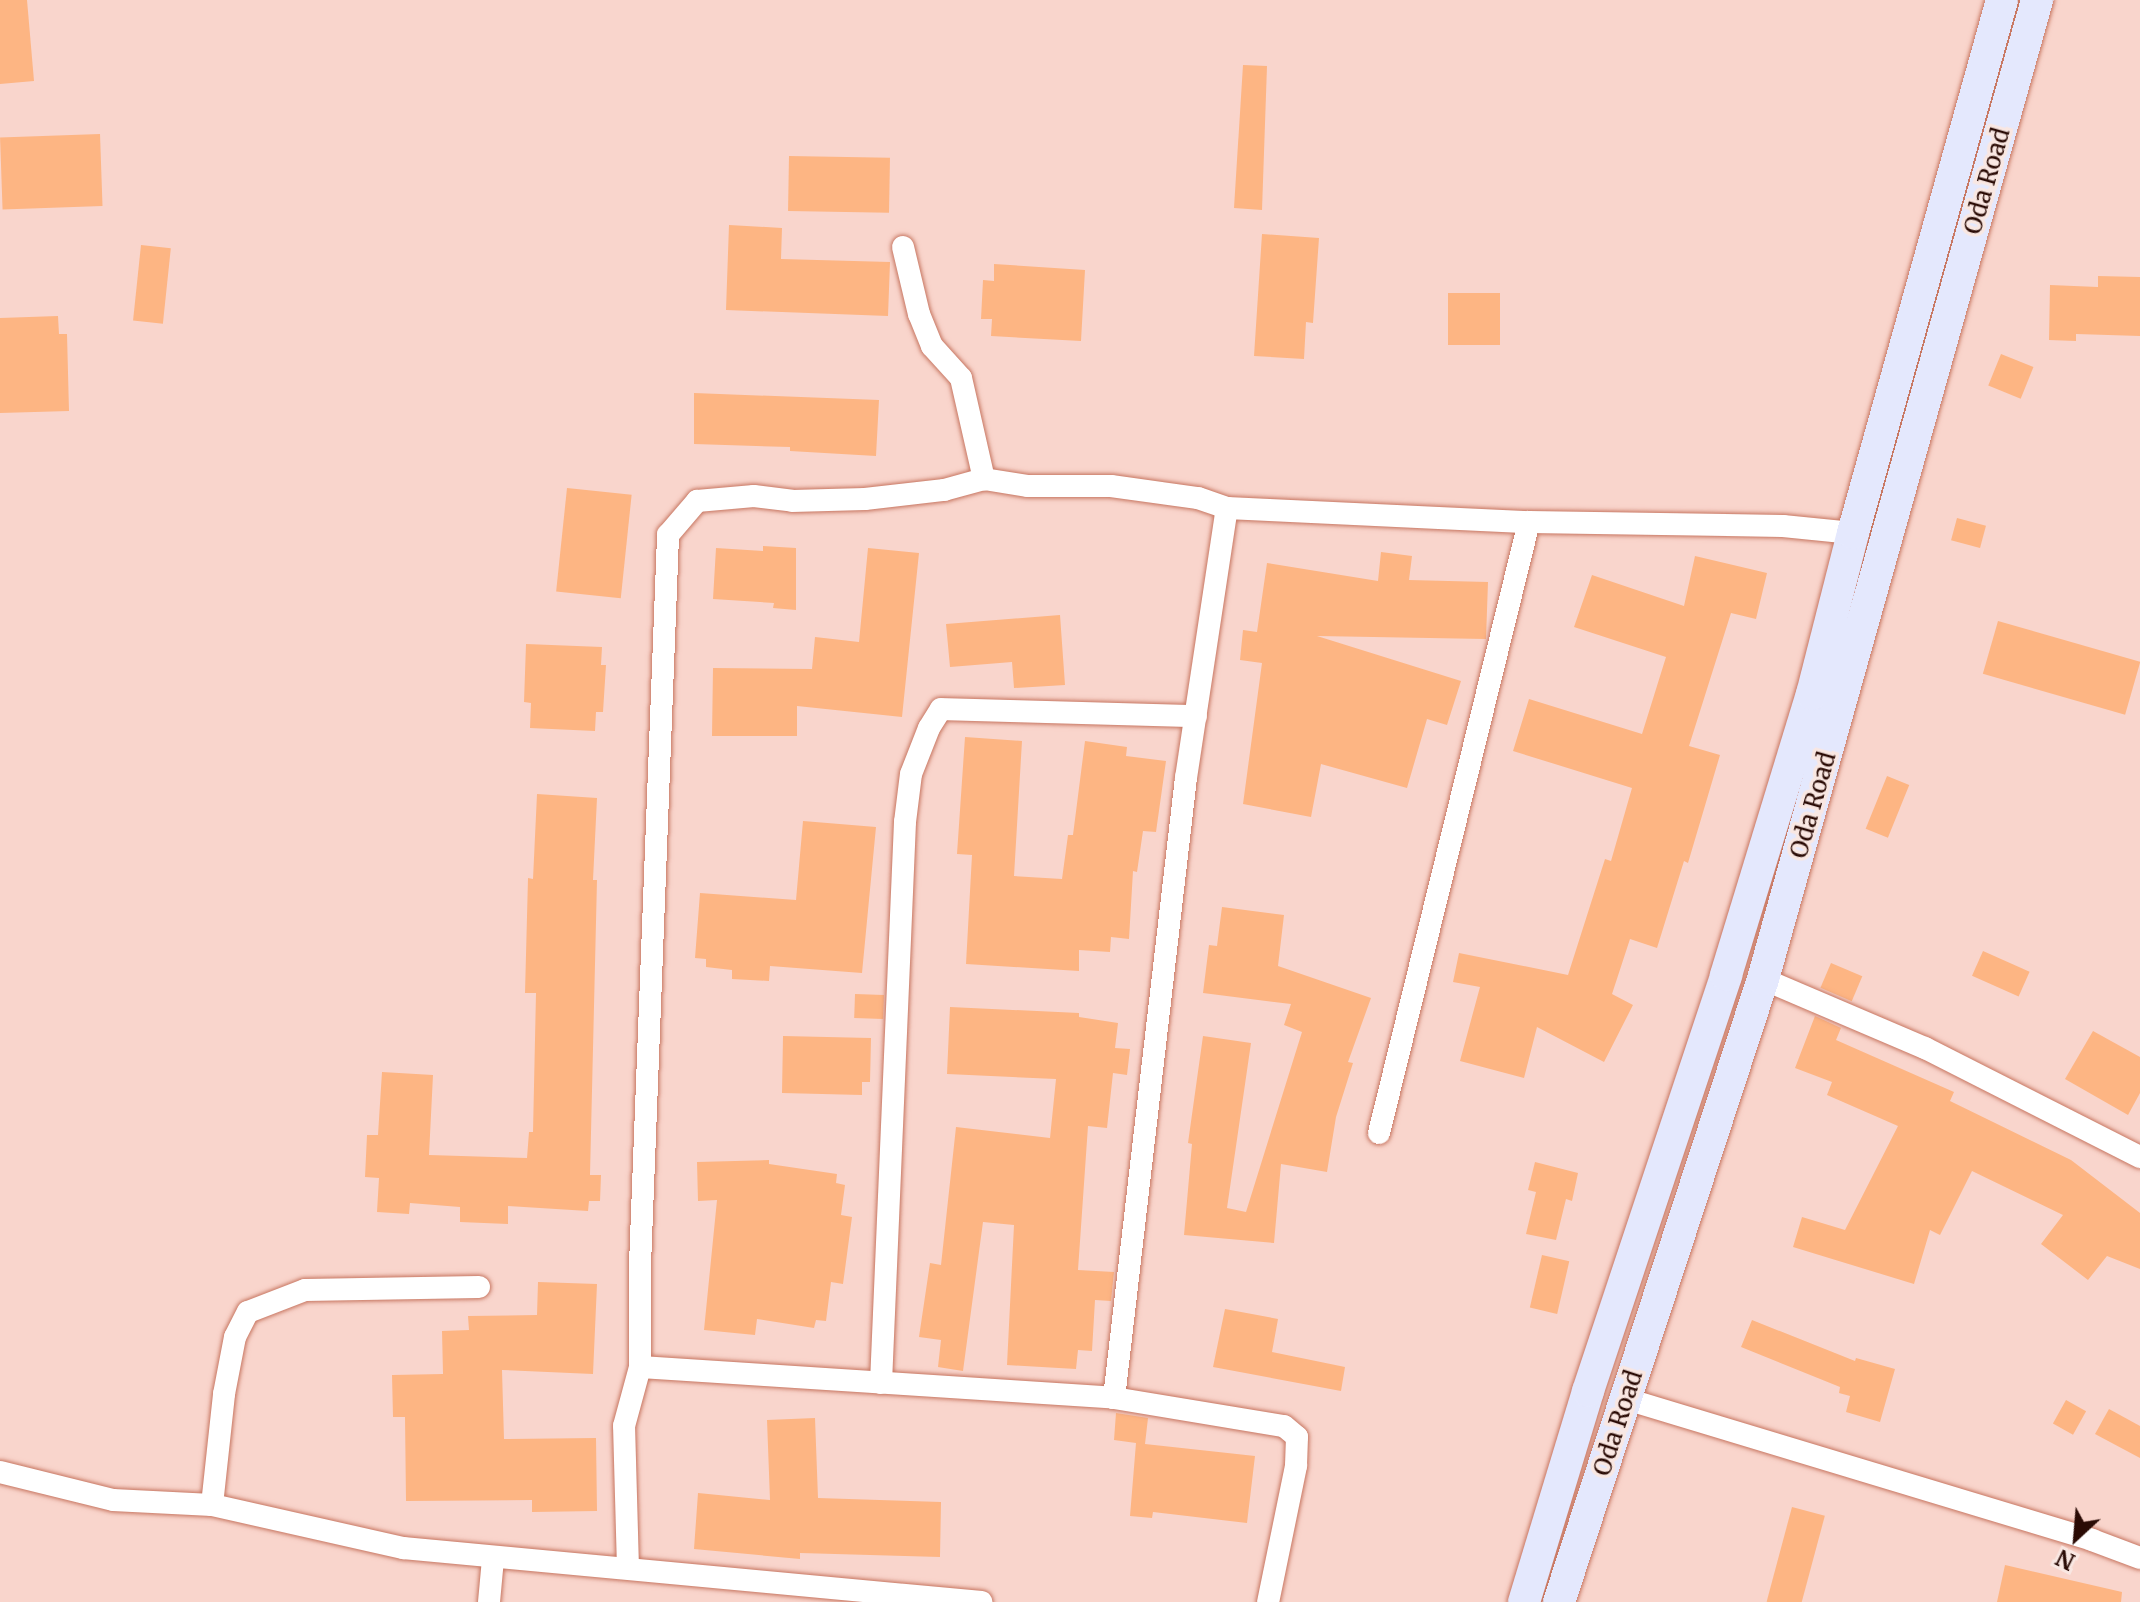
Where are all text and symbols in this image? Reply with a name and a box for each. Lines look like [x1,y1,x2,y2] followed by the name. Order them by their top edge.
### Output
[1958,124,2016,238] street label: Oda Road
[1784,748,1842,862] street label: Oda Road
[1587,1367,1649,1479] street label: Oda Road
[2036,1498,2116,1578] north arrow
[2052,1543,2079,1576] text: N

